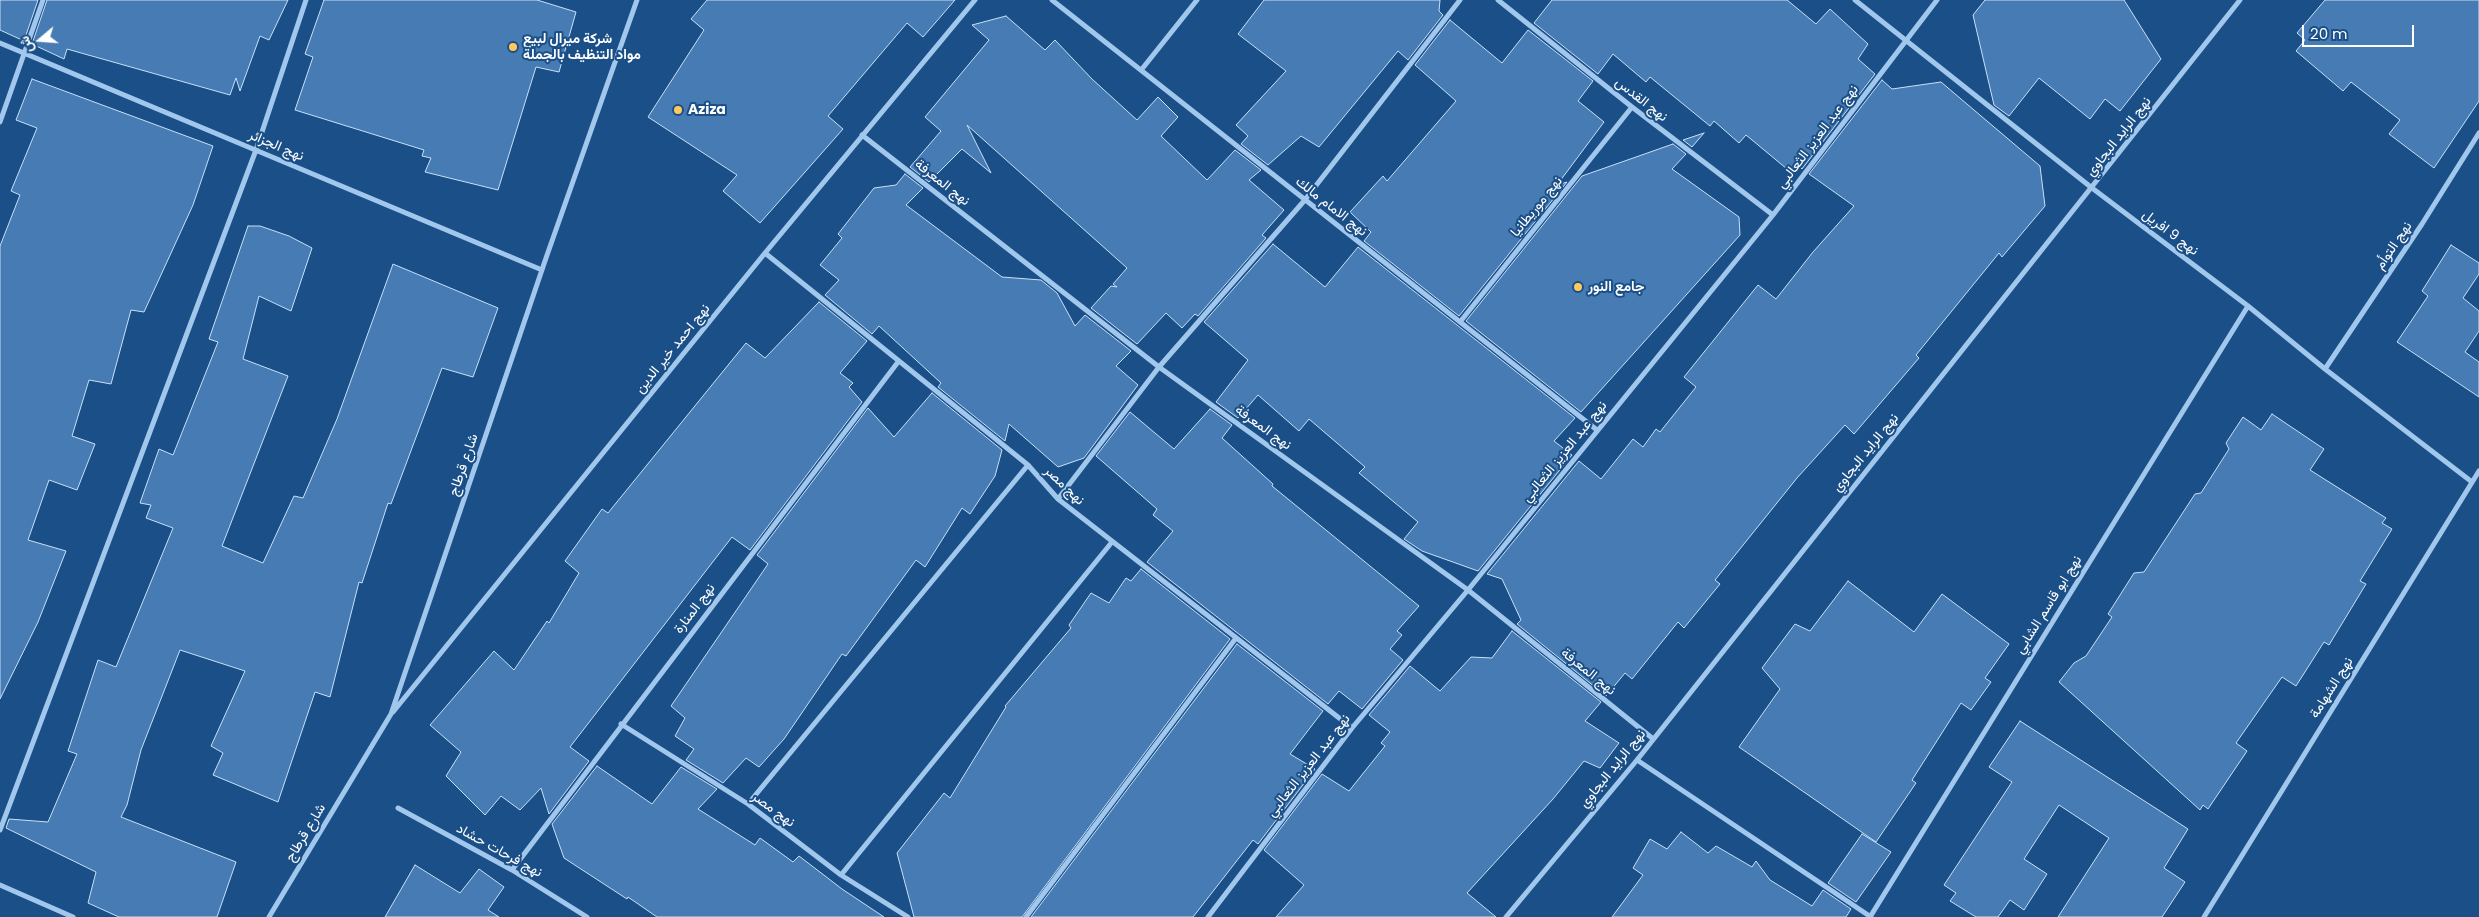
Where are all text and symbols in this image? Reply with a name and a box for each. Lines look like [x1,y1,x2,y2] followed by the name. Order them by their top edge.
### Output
[15,15,65,65] north arrow
[2304,15,2416,47] scale bar
[2310,23,2348,44] text: 20 m
[523,31,641,64] place label: شركة ميرال لبيع مواد التنظيف بالجملة
[14,34,38,56] text: ش
[507,41,519,53] marker: شركة ميرال لبيع مواد التنظيف بالجملة
[1611,74,1671,126] street label: نهج القدس
[1773,82,1863,192] street label: نهج عبد العزيز الثعالبي
[2083,94,2155,180] street label: نهج الرايد البجاوي
[688,102,726,118] place label: Aziza
[672,104,684,116] marker: Aziza
[246,127,306,165] street label: نهج الجزائر
[911,156,973,210] street label: نهج المعرفة
[1507,173,1567,241] street label: نهج موريطانيا
[1292,174,1370,240] street label: نهج الامام مالك
[2139,206,2201,260] street label: نهج 9 افريل
[2372,219,2416,273] street label: نهج التوأم
[1588,279,1644,295] place label: جامع النور
[1572,281,1584,293] marker: جامع النور
[632,301,714,397] street label: نهج احمد خير الدين
[1519,398,1611,506] street label: نهج عبد العزيز الثعالبي
[1231,402,1295,454] street label: نهج المعرفة
[1829,410,1903,496] street label: نهج الرايد البجاوي
[446,432,482,498] street label: شارع قرطاج
[1040,463,1088,509] street label: نهج مصر
[2012,553,2086,657] street label: نهج ابو قاسم الشابي
[671,581,719,637] street label: نهج المنارة
[1557,645,1619,699] street label: نهج المعرفة
[2307,654,2357,722] street label: نهج الشهامة
[1264,711,1354,821] street label: نهج عبد العزيز الثعالبي
[1576,726,1650,812] street label: نهج الرايد البجاوي
[748,789,798,831] street label: نهج مصر
[282,801,330,865] street label: شارع قرطاج
[453,820,545,882] street label: نهج فرحات حشاد

